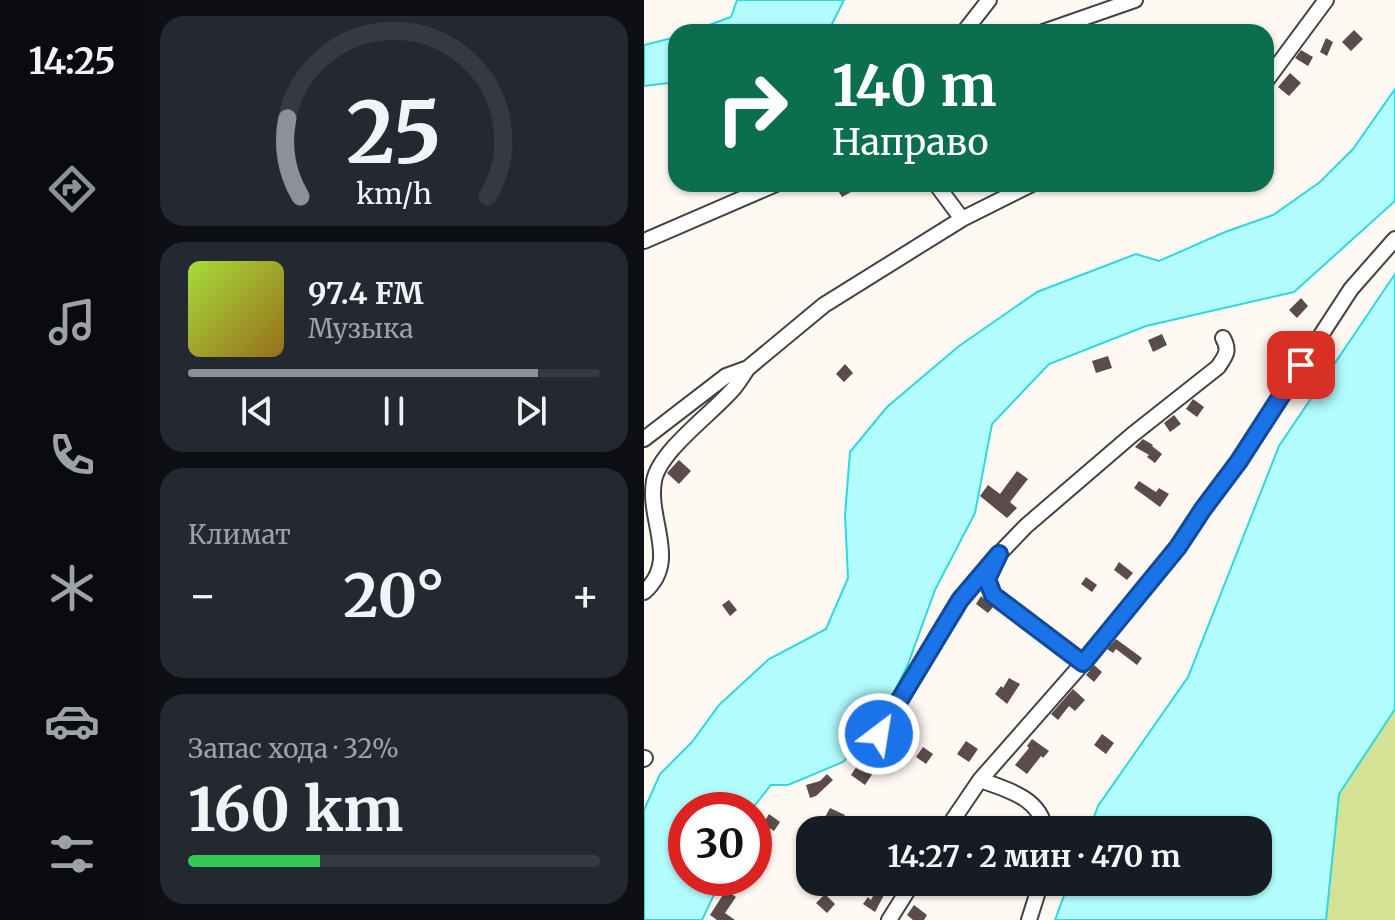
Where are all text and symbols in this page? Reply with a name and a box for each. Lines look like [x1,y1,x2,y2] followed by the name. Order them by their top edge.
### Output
[29,39,115,84] text: 14:25
[832,51,997,121] text: 140 m
[700,56,804,160] icon: right
[346,81,442,186] text: 25
[832,120,988,165] text: Направо
[44,161,100,217] icon: directions
[356,176,432,212] text: km/h
[308,274,423,312] text: 97.4 FM
[44,294,100,350] icon: music
[308,312,413,345] text: Музыка
[1267,331,1335,399] pin
[1279,343,1323,387] icon: arrive
[235,389,279,433] icon: previous
[372,389,416,433] icon: pause
[509,389,553,433] icon: next
[44,427,100,483] icon: phone
[188,518,291,551] text: Климат
[343,558,445,633] text: 20°
[44,560,100,616] icon: climate
[188,568,217,623] text: −
[571,568,600,623] text: +
[837,692,921,776] position arrow
[44,693,100,749] icon: car
[188,732,399,765] text: Запас хода · 32%
[188,772,403,847] text: 160 km
[668,792,772,896] speed limit sign: 30
[44,826,100,882] icon: filters
[887,837,1181,875] text: 14:27 · 2 мин · 470 m

